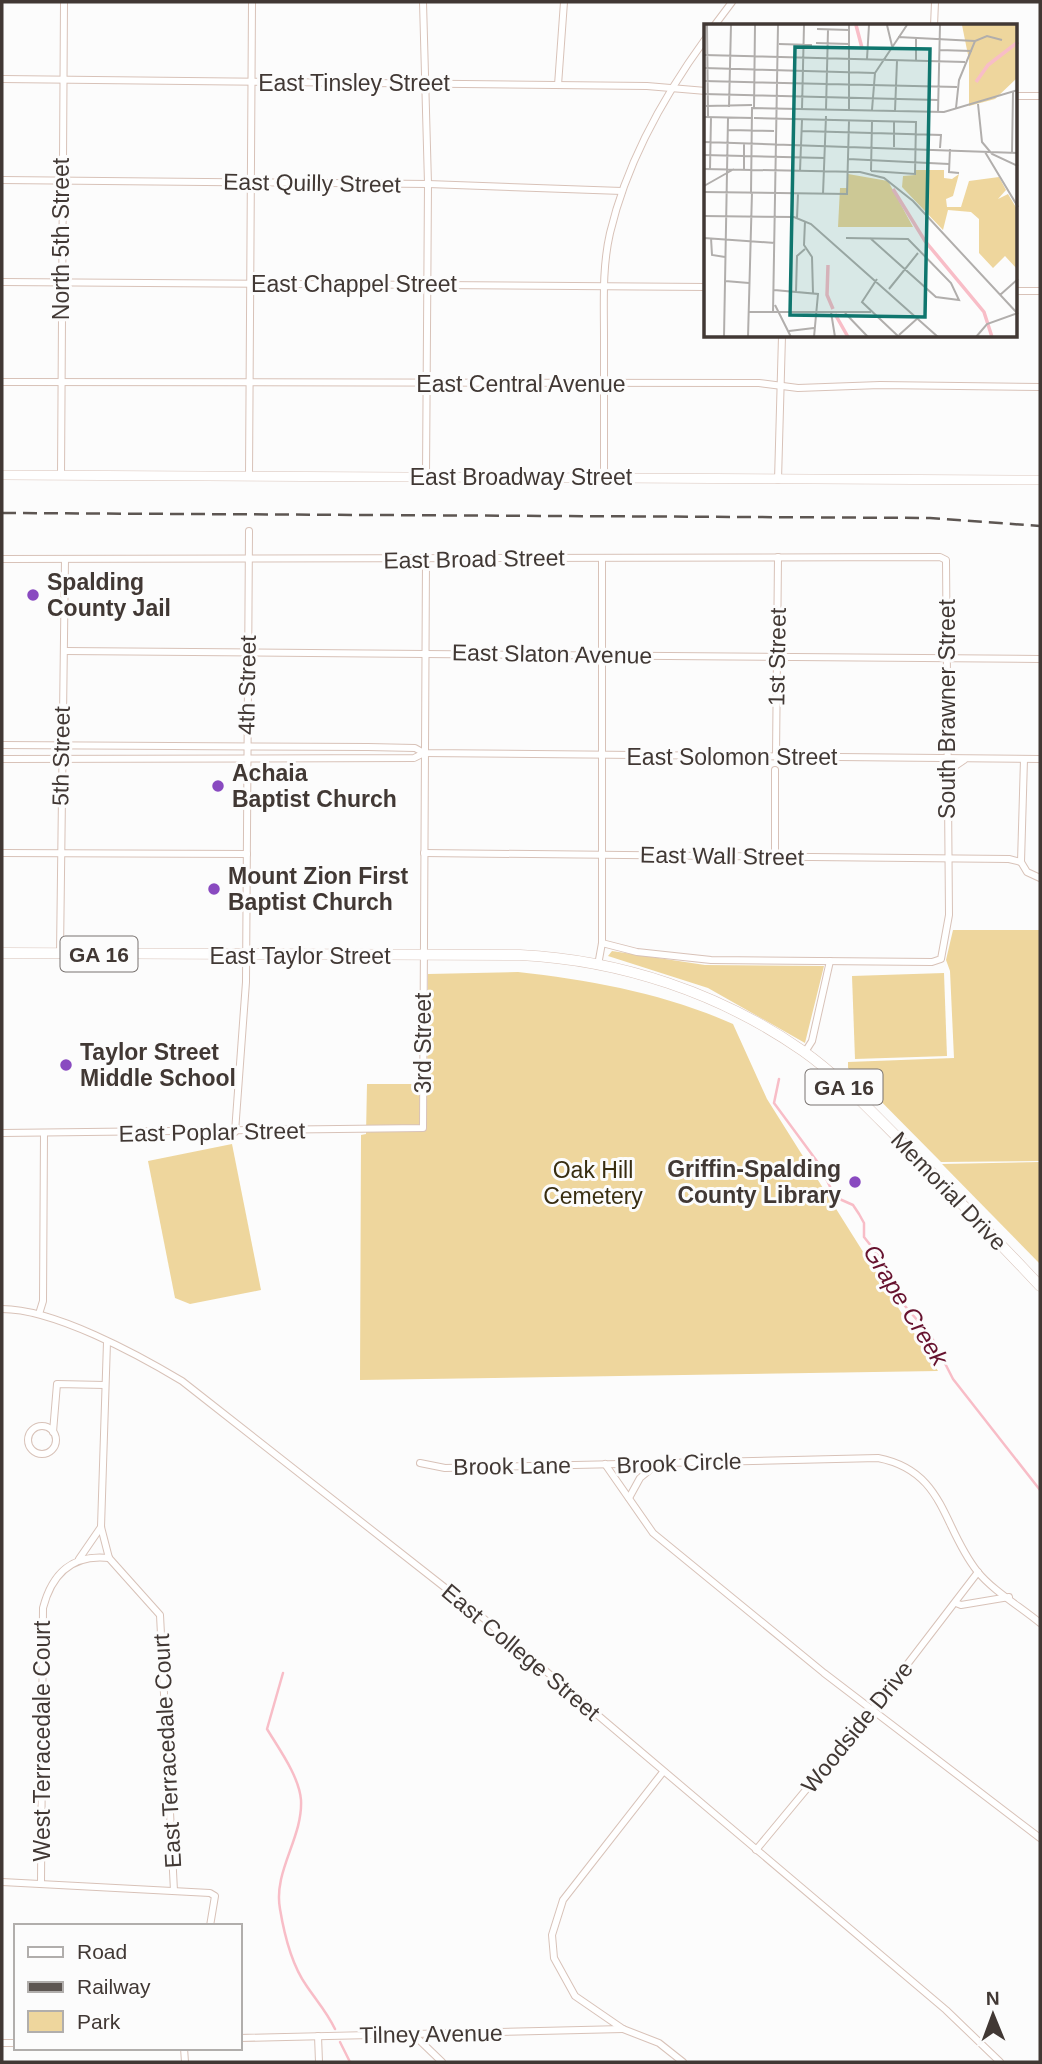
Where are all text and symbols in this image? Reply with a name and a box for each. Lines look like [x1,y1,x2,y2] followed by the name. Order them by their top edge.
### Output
[704,24,1018,338] inset map
[258,70,450,96] street label: East Tinsley Street
[48,157,74,320] street label: North 5th Street
[223,168,402,198] street label: East Quilly Street
[251,271,458,297] street label: East Chappel Street
[416,371,626,397] street label: East Central Avenue
[410,464,633,490] street label: East Broadway Street
[383,544,566,574] street label: East Broad Street
[47,569,171,621] place label: Spalding County Jail
[25,587,41,603] marker: Spalding County Jail
[934,598,960,819] street label: South Brawner Street
[763,607,791,706] street label: 1st Street
[233,634,261,735] street label: 4th Street
[452,639,652,669] street label: East Slaton Avenue
[47,705,75,806] street label: 5th Street
[627,744,838,770] street label: East Solomon Street
[232,760,397,812] place label: Achaia Baptist Church
[210,778,226,794] marker: Achaia Baptist Church
[640,842,805,870] street label: East Wall Street
[228,863,408,915] place label: Mount Zion First Baptist Church
[206,881,222,897] marker: Mount Zion First Baptist Church
[60,936,138,972] road number: GA 16
[209,943,391,969] street label: East Taylor Street
[410,992,436,1094] street label: 3rd Street
[80,1039,236,1091] place label: Taylor Street Middle School
[58,1057,74,1073] marker: Taylor Street Middle School
[806,1070,882,1104] road number: GA 16
[118,1117,306,1147] street label: East Poplar Street
[886,1126,1012,1256] street label: Memorial Drive
[667,1156,841,1208] place label: Griffin-Spalding County Library
[543,1157,643,1209] park label: Oak Hill Cemetery
[847,1174,863,1190] marker: Griffin-Spalding County Library
[858,1240,955,1372] water label: Grape Creek
[616,1448,742,1478] street label: Brook Circle
[453,1452,571,1480] street label: Brook Lane
[437,1578,606,1726] street label: East College Street
[29,1620,55,1861] street label: West Terracedale Court
[148,1632,186,1869] street label: East Terracedale Court
[796,1656,918,1798] street label: Woodside Drive
[14,1924,242,2050] legend
[77,1940,127,1963] text: Road
[77,1975,151,1998] text: Railway
[958,1980,1028,2050] north arrow
[986,1988,1000,2009] text: N
[77,2010,121,2033] text: Park
[359,2020,503,2048] street label: Tilney Avenue

